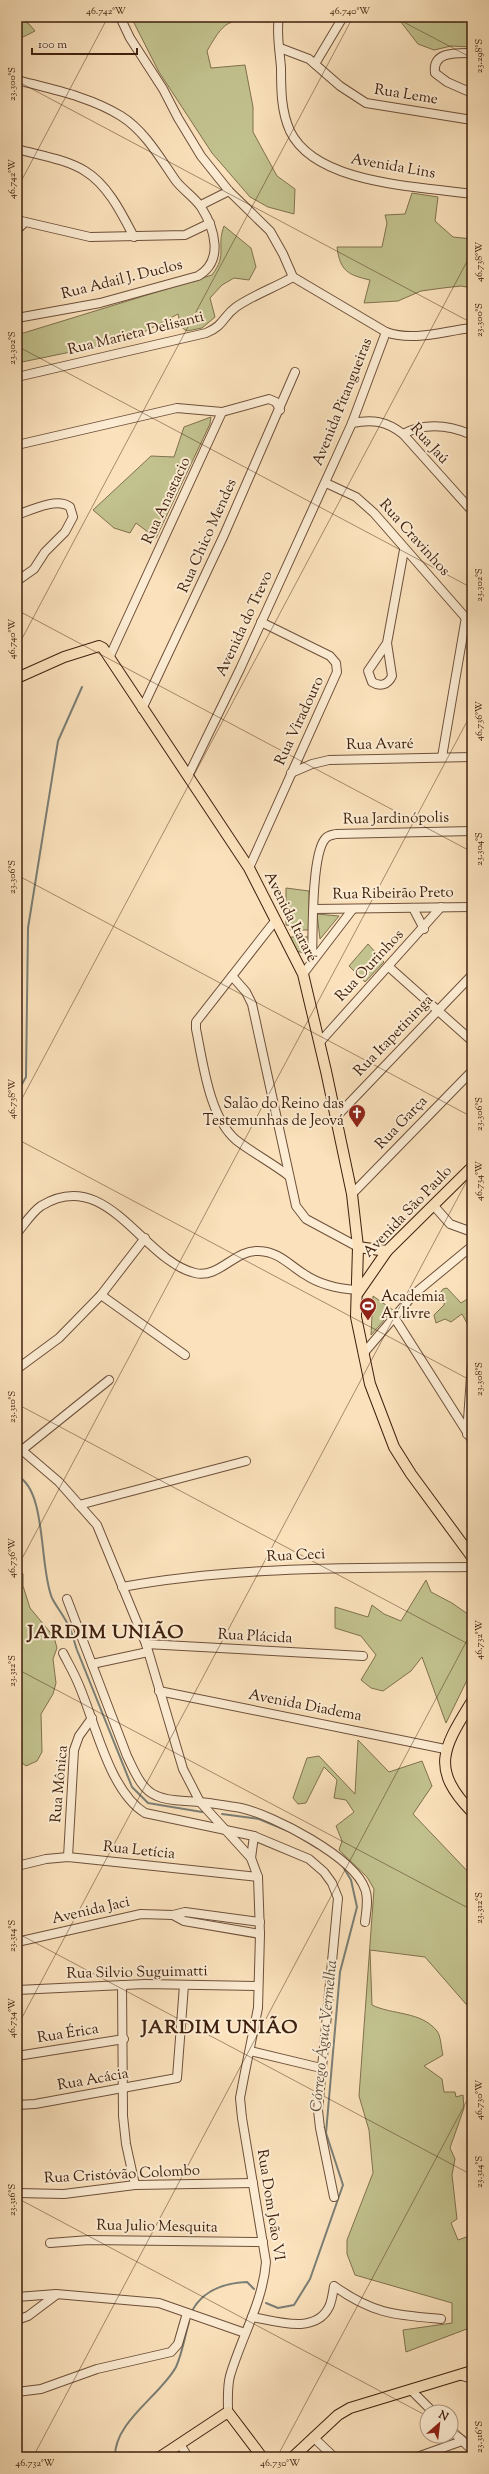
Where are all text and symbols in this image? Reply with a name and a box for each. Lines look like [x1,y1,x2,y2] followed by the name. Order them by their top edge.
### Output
[86,4,126,19] text: 46.742°W
[330,4,370,19] text: 46.740°W
[32,30,137,56] scale bar
[38,36,67,54] text: 100 m
[472,39,487,73] text: 23.298°S
[5,67,20,101] text: 23.300°S
[373,80,439,110] street label: Rua Leme
[349,149,437,185] street label: Avenida Lins
[5,159,20,199] text: 46.742°W
[472,242,487,282] text: 46.738°W
[59,255,185,305] street label: Rua Adail J. Duclos
[472,303,487,337] text: 23.300°S
[66,307,206,361] street label: Rua Marieta Delisanti
[5,331,20,365] text: 23.302°S
[308,335,378,469] street label: Avenida Pitangueiras
[405,419,453,469] street label: Rua Jaú
[138,454,196,548] street label: Rua Anastacio
[173,476,243,596] street label: Rua Chico Mendes
[374,495,454,581] street label: Rua Cravinhos
[211,568,279,680] street label: Avenida do Trevo
[472,568,487,602] text: 23.302°S
[5,619,20,659] text: 46.740°W
[270,673,330,769] street label: Rua Viradouro
[472,701,487,741] text: 46.736°W
[346,734,414,756] street label: Rua Avaré
[343,808,449,830] street label: Rua Jardinópolis
[472,832,487,866] text: 23.304°S
[5,860,20,894] text: 23.306°S
[258,868,322,966] street label: Avenida Itararé
[332,882,454,906] street label: Rua Ribeirão Preto
[331,925,409,1007] street label: Rua Ourinhos
[349,990,439,1082] street label: Rua Itapetininga
[5,1079,20,1119] text: 46.738°W
[371,1091,433,1155] street label: Rua Garça
[203,1094,344,1132] place label: Salão do Reino das Testemunhas de Jeová
[472,1097,487,1131] text: 23.306°S
[347,1103,367,1128] church icon: Salão do Reino das Testemunhas de Jeová
[359,1161,457,1263] street label: Avenida São Paulo
[472,1161,487,1201] text: 46.734°W
[381,1287,445,1325] place label: Academia Ar livre
[358,1296,378,1321] sports icon: Academia Ar livre
[472,1362,487,1396] text: 23.308°S
[5,1391,20,1423] text: 23.310°S
[5,1538,20,1578] text: 46.736°W
[266,1544,326,1568] street label: Rua Ceci
[26,1620,184,1647] district label: JARDIM UNIÃO
[472,1620,487,1660] text: 46.732°W
[217,1625,293,1649] street label: Rua Plácida
[5,1655,20,1687] text: 23.312°S
[247,1685,363,1727] street label: Avenida Diadema
[46,1744,74,1824] street label: Rua Mônica
[102,1837,176,1865] street label: Rua Letícia
[50,1892,132,1930] street label: Avenida Jaci
[472,1892,487,1924] text: 23.312°S
[5,1920,20,1952] text: 23.314°S
[306,1959,344,2113] water label: Córrego Água Vermelha
[66,1961,208,1985] street label: Rua Silvio Suguimatti
[5,1998,20,2038] text: 46.734°W
[140,2015,298,2042] district label: JARDIM UNIÃO
[36,2018,100,2049] street label: Rua Érica
[56,2063,130,2097] street label: Rua Acácia
[472,2080,487,2120] text: 46.730°W
[251,2148,289,2262] street label: Rua Dom João VI
[472,2156,487,2188] text: 23.314°S
[43,2160,201,2190] street label: Rua Cristóvão Colombo
[5,2184,20,2216] text: 23.316°S
[96,2215,218,2239] street label: Rua Julio Mesquita
[419,2404,459,2444] north arrow
[435,2406,451,2425] text: N
[472,2421,487,2453] text: 23.316°S
[15,2456,55,2471] text: 46.732°W
[260,2456,300,2471] text: 46.730°W

